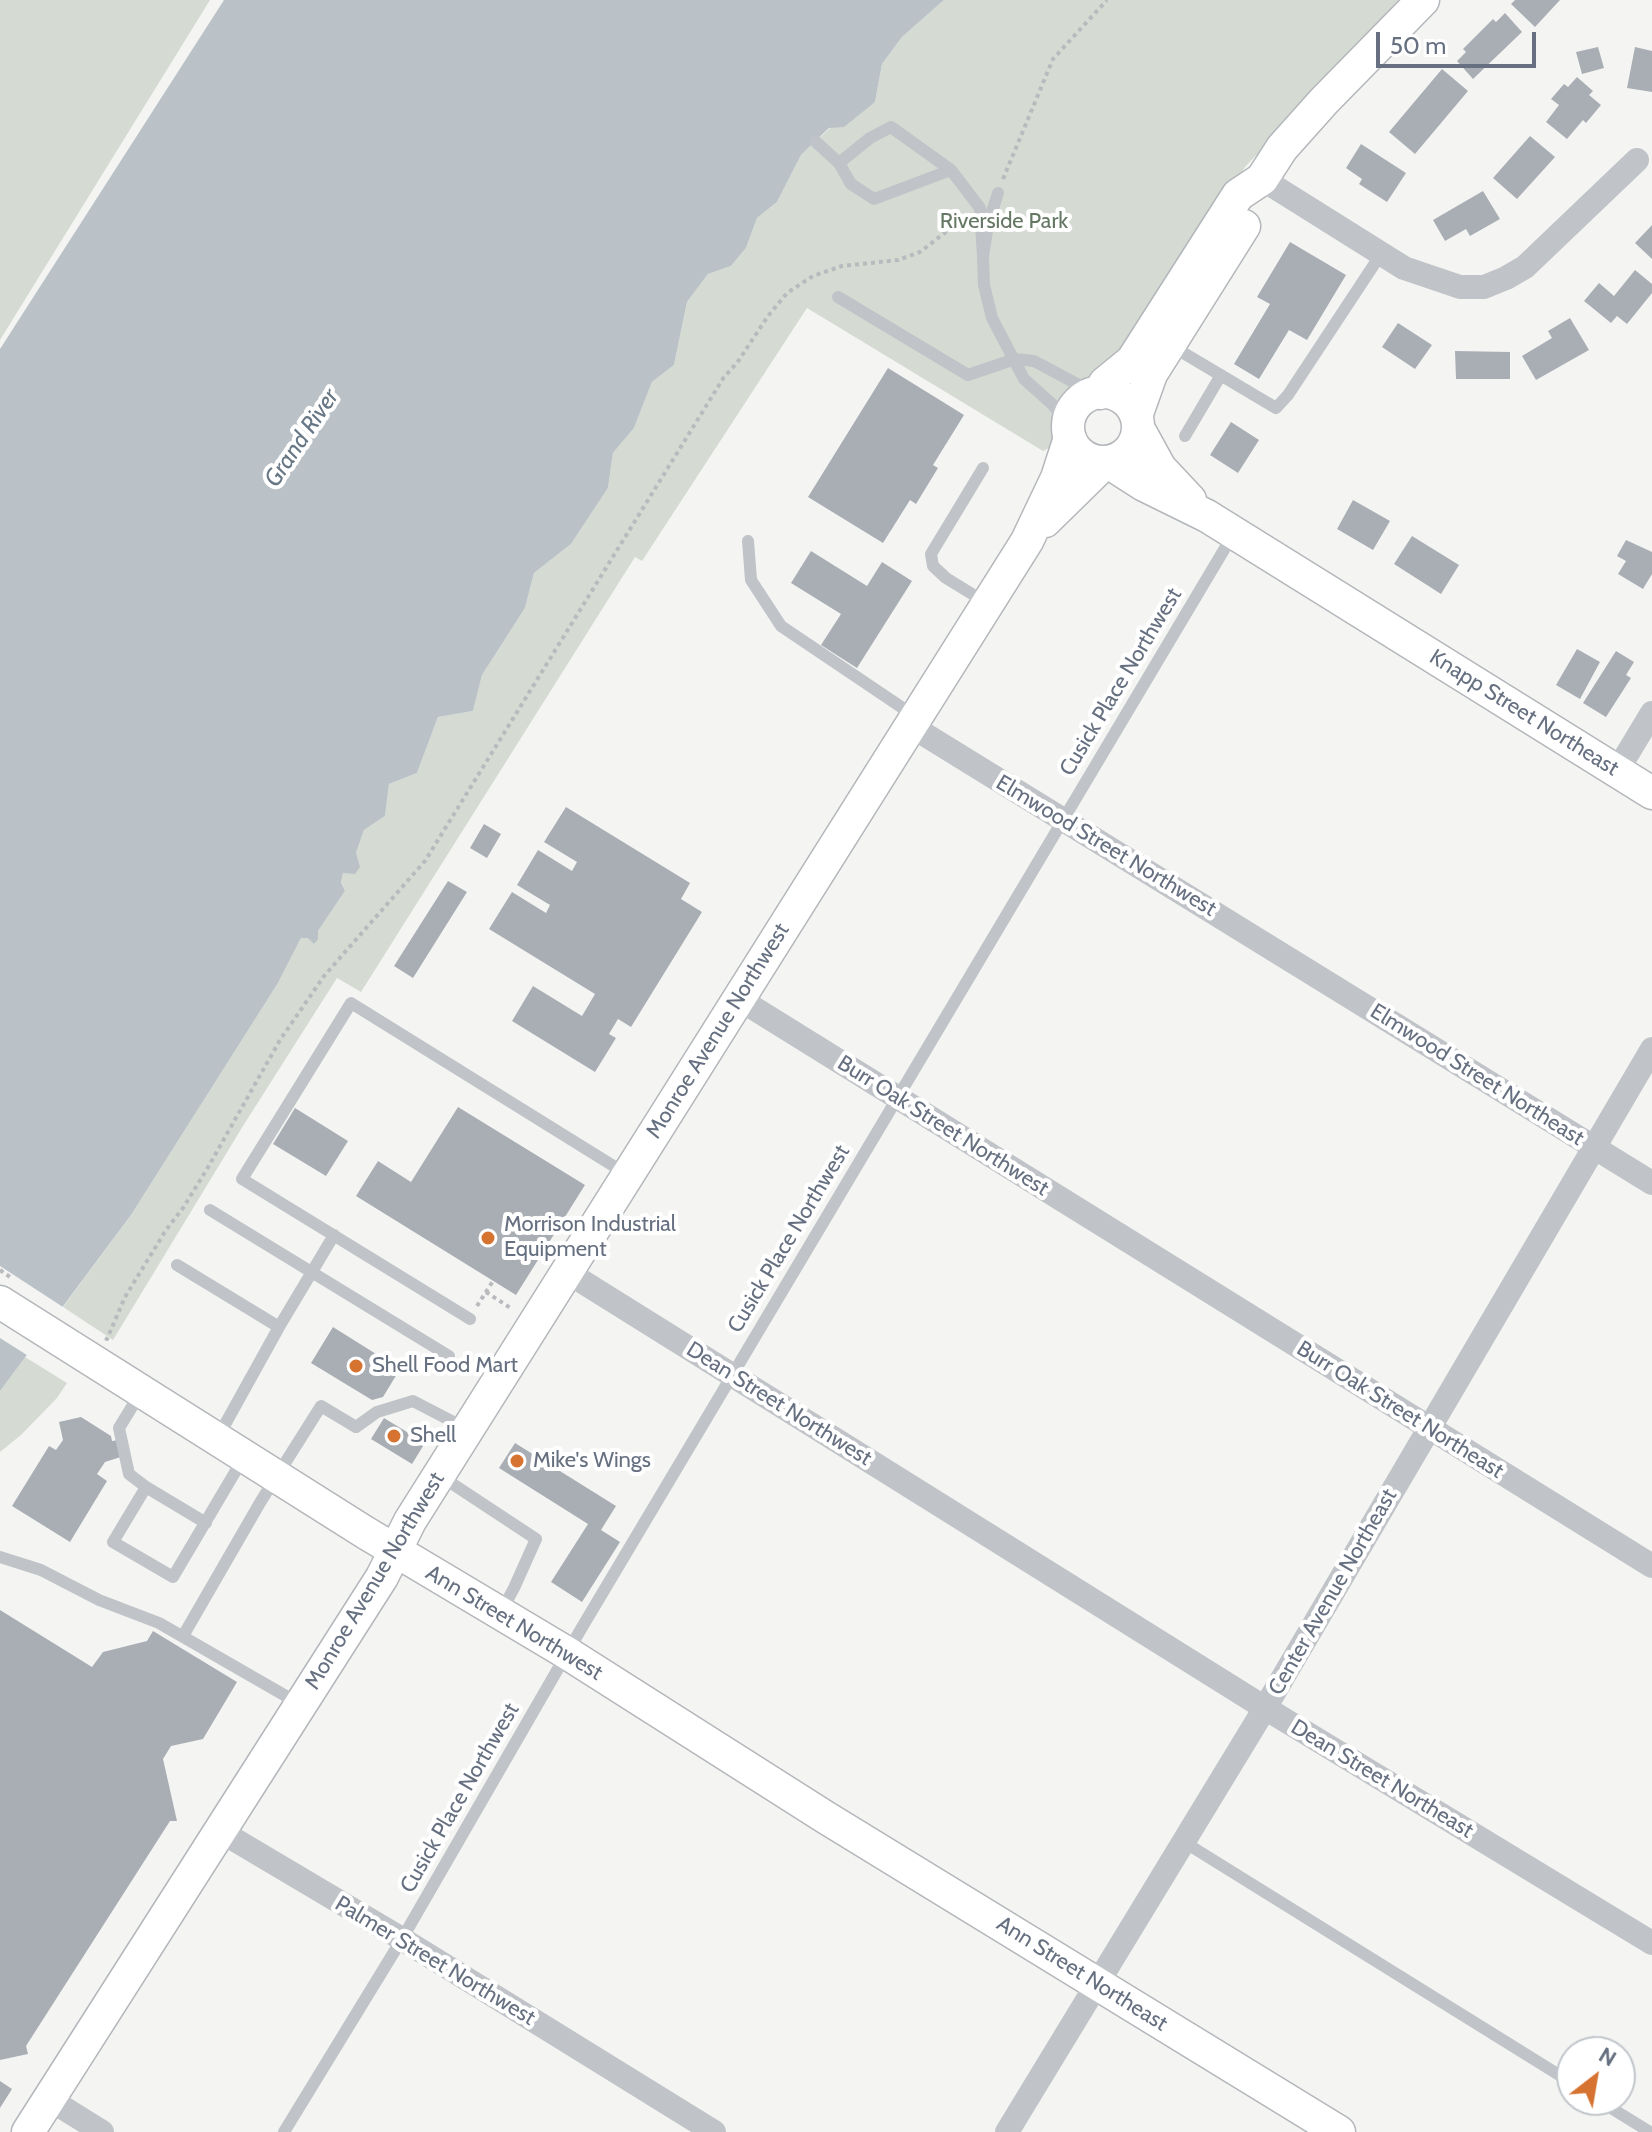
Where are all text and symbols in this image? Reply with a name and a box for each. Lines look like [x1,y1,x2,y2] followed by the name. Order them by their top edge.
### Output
[1380,16,1540,66] scale bar
[1390,31,1446,60] text: 50 m
[940,209,1068,235] park label: Riverside Park
[259,384,345,492] water label: Grand River
[1054,583,1188,781] street label: Cusick Place Northwest
[1424,644,1624,782] street label: Knapp Street Northeast
[991,770,1221,922] street label: Elmwood Street Northwest
[641,919,795,1143] street label: Monroe Avenue Northwest
[1365,998,1589,1152] street label: Elmwood Street Northeast
[833,1050,1053,1202] street label: Burr Oak Street Northwest
[722,1140,856,1338] street label: Cusick Place Northwest
[504,1212,676,1264] place label: Morrison Industrial Equipment
[479,1229,497,1247] marker: Morrison Industrial Equipment
[681,1336,877,1472] street label: Dean Street Northwest
[1292,1336,1508,1484] street label: Burr Oak Street Northeast
[372,1353,518,1379] place label: Shell Food Mart
[347,1357,365,1375] marker: Shell Food Mart
[410,1423,456,1449] place label: Shell
[385,1427,403,1445] marker: Shell
[533,1448,651,1474] place label: Mike's Wings
[508,1452,526,1470] marker: Mike's Wings
[300,1468,450,1694] street label: Monroe Avenue Northwest
[1263,1484,1403,1700] street label: Center Avenue Northeast
[421,1560,607,1686] street label: Ann Street Northwest
[395,1698,525,1898] street label: Cusick Place Northwest
[1286,1714,1478,1844] street label: Dean Street Northeast
[330,1891,540,2031] street label: Palmer Street Northwest
[992,1911,1172,2037] street label: Ann Street Northeast
[1556,2036,1636,2116] north arrow
[1594,2041,1621,2072] text: N

